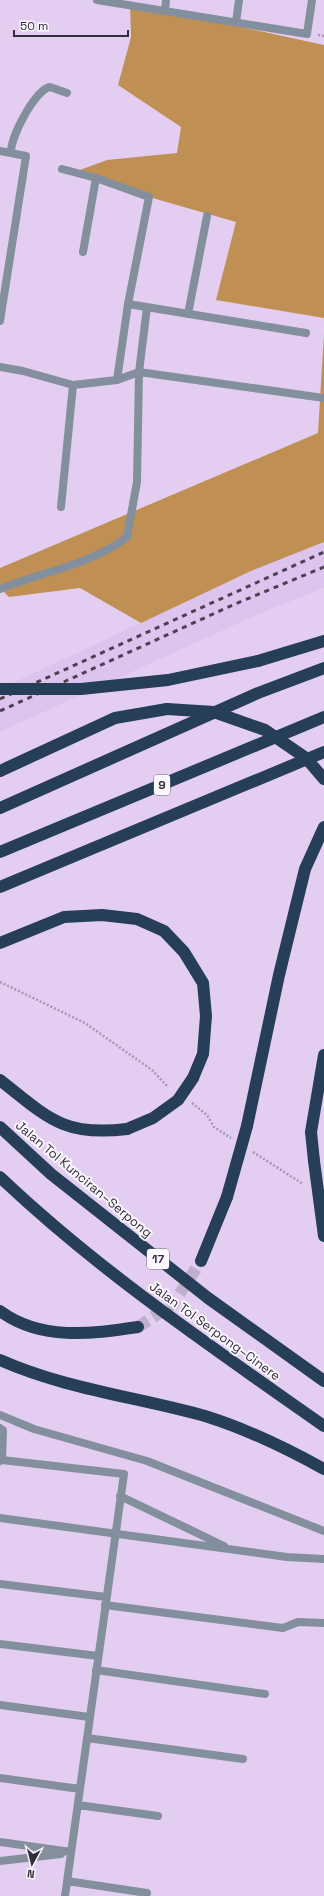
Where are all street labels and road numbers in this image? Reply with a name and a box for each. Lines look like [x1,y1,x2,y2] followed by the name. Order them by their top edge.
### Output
[154,775,170,795] road number: 9
[12,1117,156,1241] street label: Jalan Tol Kunciran–Serpong
[147,1249,169,1269] road number: 17
[146,1278,284,1384] street label: Jalan Tol Serpong–Cinere

